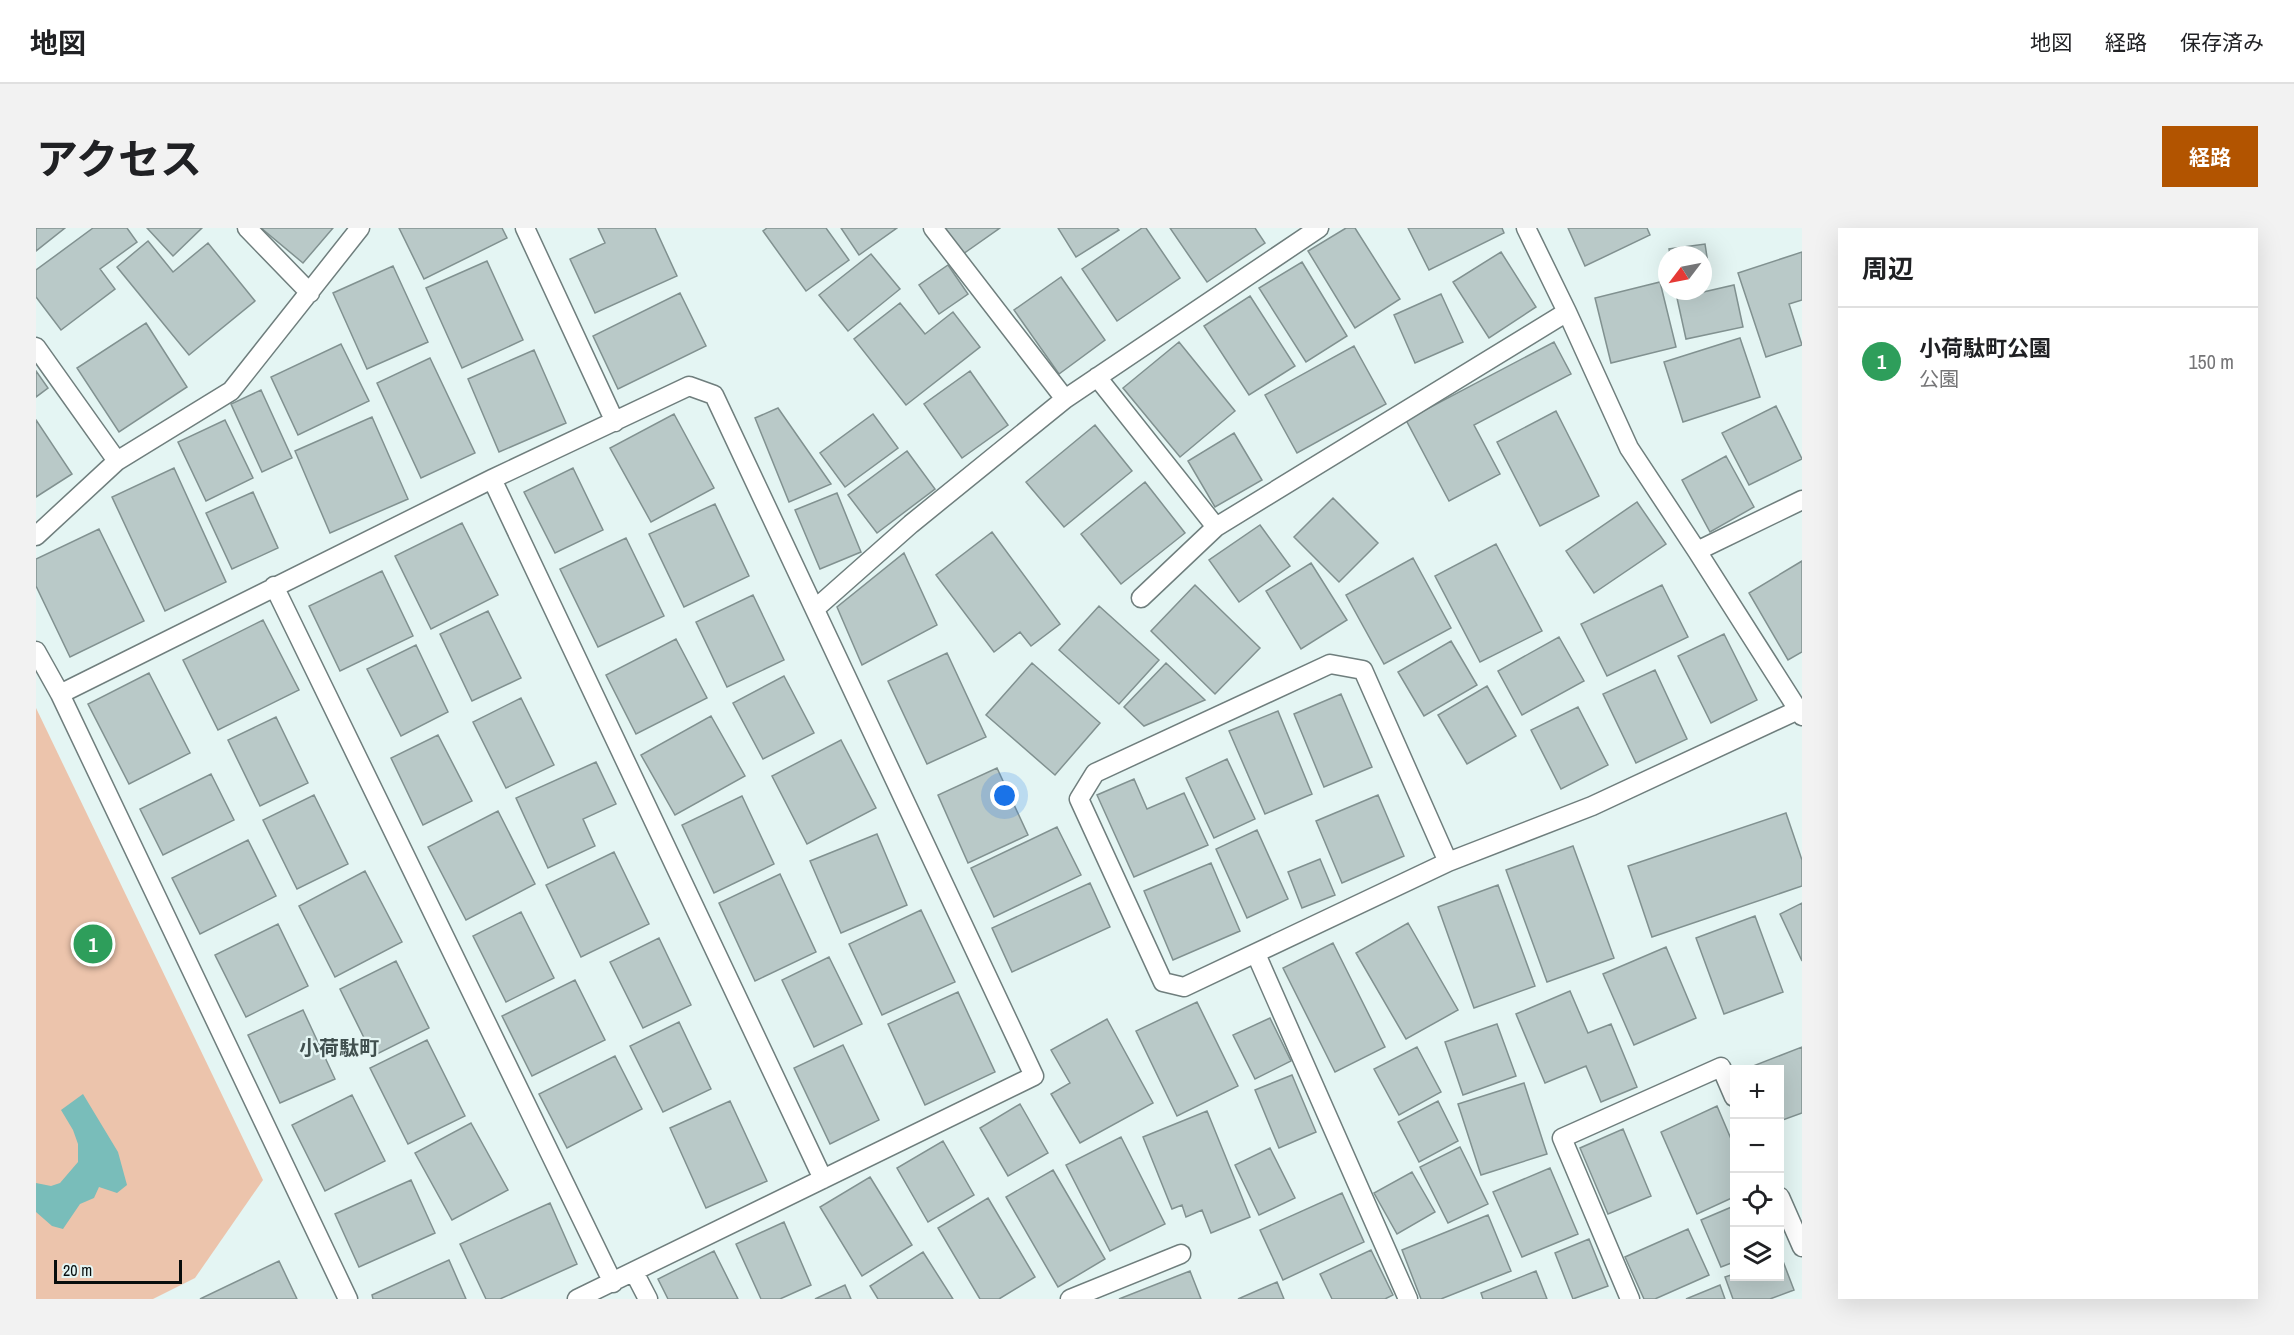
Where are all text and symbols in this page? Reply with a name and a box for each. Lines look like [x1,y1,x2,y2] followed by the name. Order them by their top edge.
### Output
[30,24,86,62] text: 地図
[2030,28,2072,57] text: 地図
[2105,28,2147,57] text: 経路
[2180,28,2264,57] text: 保存済み
[2162,126,2258,187] button: 経路
[36,131,202,187] text: アクセス
[1658,246,1712,300] north arrow
[1862,251,1914,286] text: 周辺
[1919,333,2051,363] text: 小荷駄町公園
[1877,348,1886,375] text: 1
[2188,348,2234,375] text: 150 m
[1919,365,1959,392] text: 公園
[990,781,1019,810] your location
[74,922,112,966] pin: 1
[299,1034,379,1061] district label: 小荷駄町
[1730,1065,1784,1281] map controls
[1730,1065,1784,1119] button: +
[1730,1119,1784,1173] button: −
[1730,1173,1784,1227] button: locate
[1730,1227,1784,1281] button: layers
[54,1257,182,1284] scale bar
[63,1259,92,1281] text: 20 m

